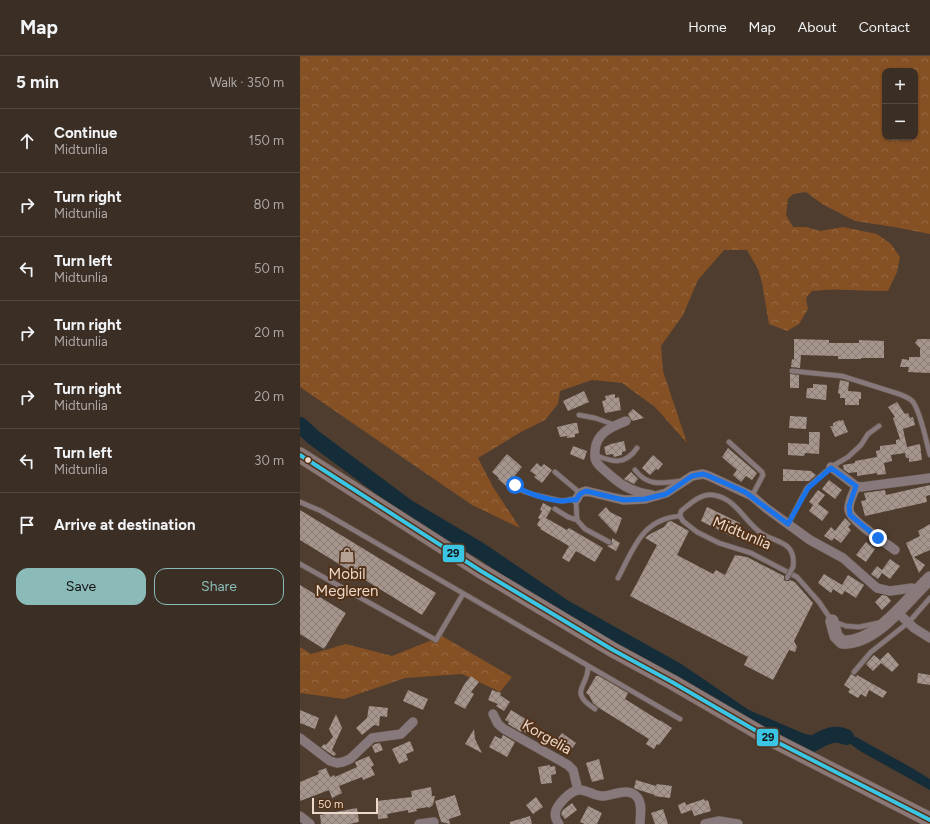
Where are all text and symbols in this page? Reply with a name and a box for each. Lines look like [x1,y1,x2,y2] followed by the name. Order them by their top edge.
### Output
[20,16,58,39] text: Map
[688,19,727,36] text: Home
[749,19,776,36] text: Map
[798,19,837,36] text: About
[859,19,910,36] text: Contact
[882,68,918,140] map controls
[882,68,918,104] button: +
[16,72,59,92] text: 5 min
[209,75,284,90] text: Walk · 350 m
[882,104,918,140] button: −
[54,124,117,142] text: Continue
[16,130,38,152] icon: ahead
[249,133,284,148] text: 150 m
[54,142,108,157] text: Midtunlia
[54,188,122,206] text: Turn right
[16,194,38,216] icon: right
[253,197,284,212] text: 80 m
[54,206,108,221] text: Midtunlia
[54,252,112,270] text: Turn left
[16,258,38,280] icon: left
[254,261,284,276] text: 50 m
[54,270,108,285] text: Midtunlia
[54,316,122,334] text: Turn right
[16,322,38,344] icon: right
[254,325,284,340] text: 20 m
[54,334,108,349] text: Midtunlia
[54,380,122,398] text: Turn right
[16,386,38,408] icon: right
[254,389,284,404] text: 20 m
[54,398,108,413] text: Midtunlia
[54,444,112,462] text: Turn left
[16,450,38,472] icon: left
[254,453,284,468] text: 30 m
[303,455,313,465] unlabelled marker
[54,462,108,477] text: Midtunlia
[506,476,524,494] route start
[710,513,774,553] street label: Midtunlia
[16,514,38,536] icon: arrive
[54,516,195,534] text: Arrive at destination
[869,529,887,547] route end
[442,544,465,563] line badge: 29
[338,546,356,564] shop icon: Mobil Megleren
[447,547,459,560] text: 29
[316,565,378,600] place label: Mobil Megleren
[16,568,146,605] button: Save
[154,568,284,605] button: Share
[519,716,575,758] street label: Korgelia
[756,728,779,747] line badge: 29
[762,731,774,744] text: 29
[312,796,378,815] scale bar
[318,798,343,811] text: 50 m

